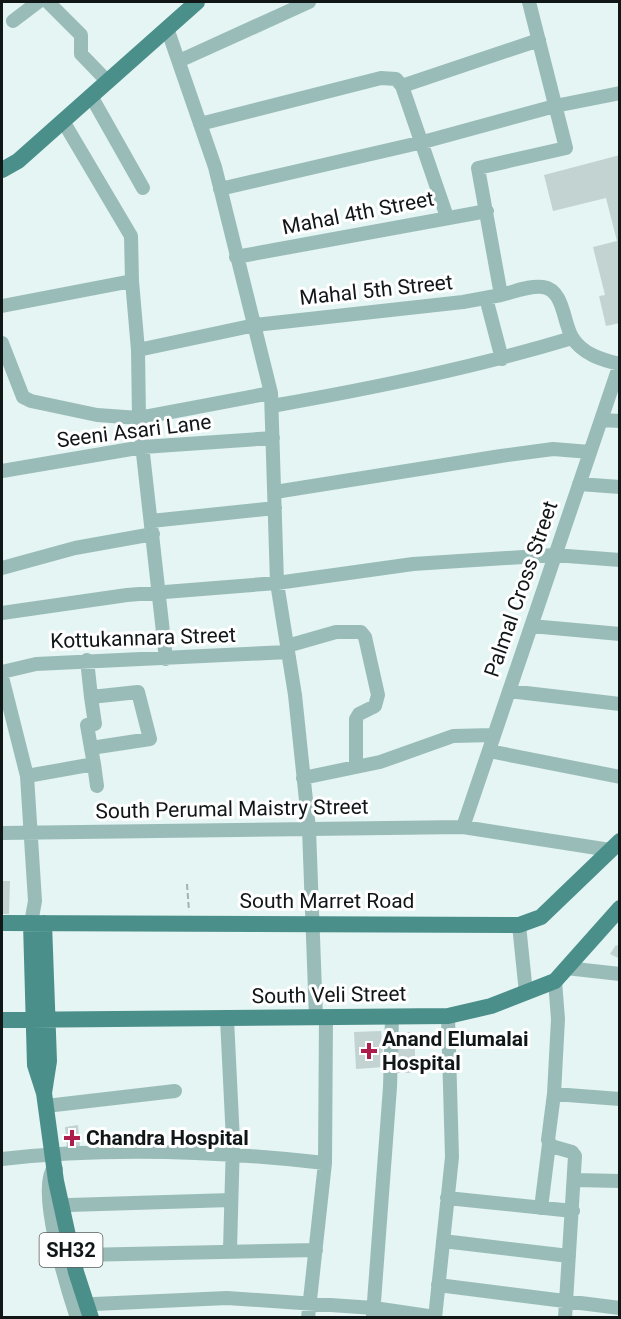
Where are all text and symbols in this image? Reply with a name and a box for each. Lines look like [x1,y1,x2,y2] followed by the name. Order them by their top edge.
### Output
[280,187,436,239] street label: Mahal 4th Street
[298,270,454,310] street label: Mahal 5th Street
[55,410,213,452] street label: Seeni Asari Lane
[480,498,562,680] street label: Palmal Cross Street
[50,623,236,653] street label: Kottukannara Street
[95,795,369,823] street label: South Perumal Maistry Street
[240,889,414,913] street label: South Marret Road
[252,982,407,1008] street label: South Veli Street
[382,1027,529,1075] place label: Anand Elumalai Hospital
[360,1042,378,1060] marker: Anand Elumalai Hospital
[86,1126,249,1150] place label: Chandra Hospital
[63,1129,81,1147] marker: Chandra Hospital
[40,1233,103,1267] road number: SH32

